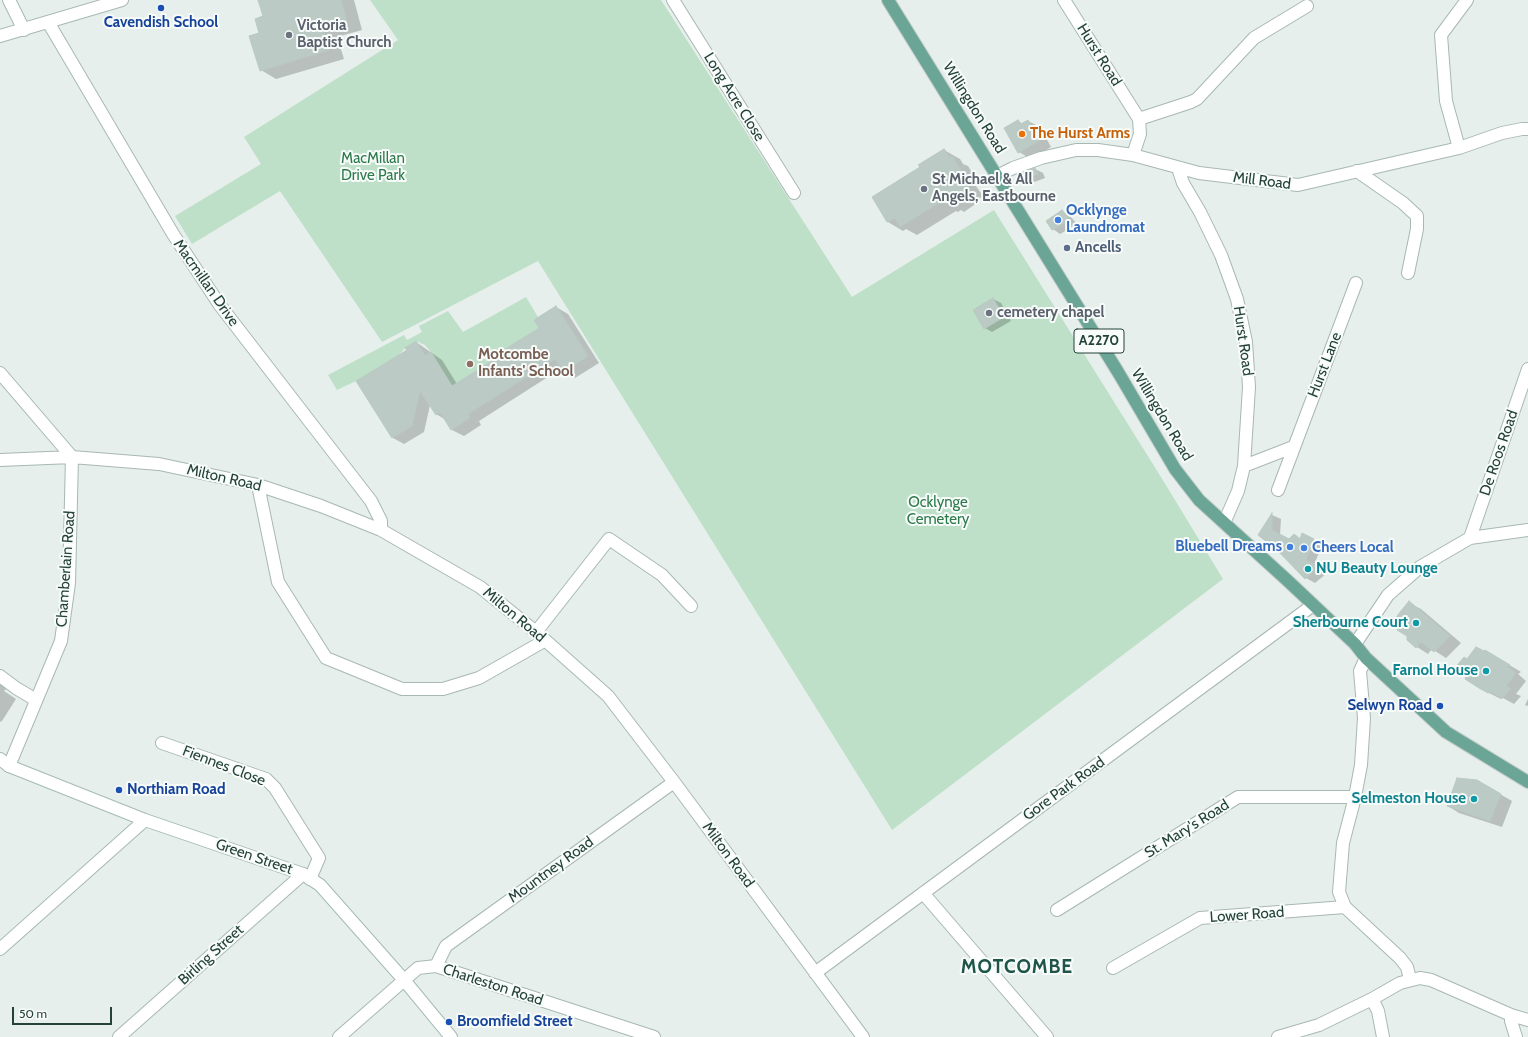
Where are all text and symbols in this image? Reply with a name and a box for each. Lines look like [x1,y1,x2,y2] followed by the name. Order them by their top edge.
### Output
[156,3,166,13] marker: Cavendish School
[104,14,218,32] place label: Cavendish School
[297,17,392,52] place label: Victoria Baptist Church
[1073,20,1125,90] street label: Hurst Road
[284,30,294,40] marker: Victoria Baptist Church
[700,49,768,145] street label: Long Acre Close
[939,59,1009,157] street label: Willingdon Road
[1030,125,1130,143] place label: The Hurst Arms
[1017,129,1027,139] marker: The Hurst Arms
[341,150,405,185] park label: MacMillan Drive Park
[1232,169,1292,193] street label: Mill Road
[932,171,1056,206] place label: St Michael & All Angels, Eastbourne
[919,184,929,194] marker: St Michael & All Angels, Eastbourne
[1066,202,1145,237] place label: Ocklynge Laundromat
[1053,215,1063,225] marker: Ocklynge Laundromat
[169,236,243,330] street label: Macmillan Drive
[1075,239,1121,257] place label: Ancells
[1062,243,1072,253] marker: Ancells
[997,304,1104,322] place label: cemetery chapel
[1229,305,1257,377] street label: Hurst Road
[984,308,994,318] marker: cemetery chapel
[1074,329,1124,353] road number: A2270
[1304,330,1346,400] street label: Hurst Lane
[478,346,573,381] place label: Motcombe Infants' School
[465,359,475,369] marker: Motcombe Infants' School
[1127,366,1197,464] street label: Willingdon Road
[1476,408,1522,498] street label: De Roos Road
[185,461,263,495] street label: Milton Road
[907,494,969,529] park label: Ocklynge Cemetery
[53,510,79,628] street label: Chamberlain Road
[1175,538,1282,556] place label: Bluebell Dreams
[1312,539,1394,557] place label: Cheers Local
[1285,542,1295,552] marker: Bluebell Dreams
[1299,543,1309,553] marker: Cheers Local
[1316,560,1438,578] place label: NU Beauty Lounge
[1303,564,1313,574] marker: NU Beauty Lounge
[479,584,549,646] street label: Milton Road
[1293,614,1408,632] place label: Sherbourne Court
[1411,618,1421,628] marker: Sherbourne Court
[1393,662,1478,680] place label: Farnol House
[1481,666,1491,676] marker: Farnol House
[1347,697,1432,715] place label: Selwyn Road
[1435,701,1445,711] marker: Selwyn Road
[180,742,268,790] street label: Fiennes Close
[1020,753,1108,825] street label: Gore Park Road
[127,781,225,799] place label: Northiam Road
[114,785,124,795] marker: Northiam Road
[1352,790,1466,808] place label: Selmeston House
[1469,794,1479,804] marker: Selmeston House
[1141,796,1233,862] street label: St. Mary's Road
[698,819,758,891] street label: Milton Road
[505,833,597,907] street label: Mountney Road
[213,835,295,879] street label: Green Street
[1209,903,1285,927] street label: Lower Road
[175,921,247,989] street label: Birling Street
[961,956,1073,978] district label: MOTCOMBE
[441,960,545,1010] street label: Charleston Road
[14,999,114,1025] scale bar
[19,1006,47,1021] text: 50 m
[457,1013,573,1031] place label: Broomfield Street
[444,1017,454,1027] marker: Broomfield Street

